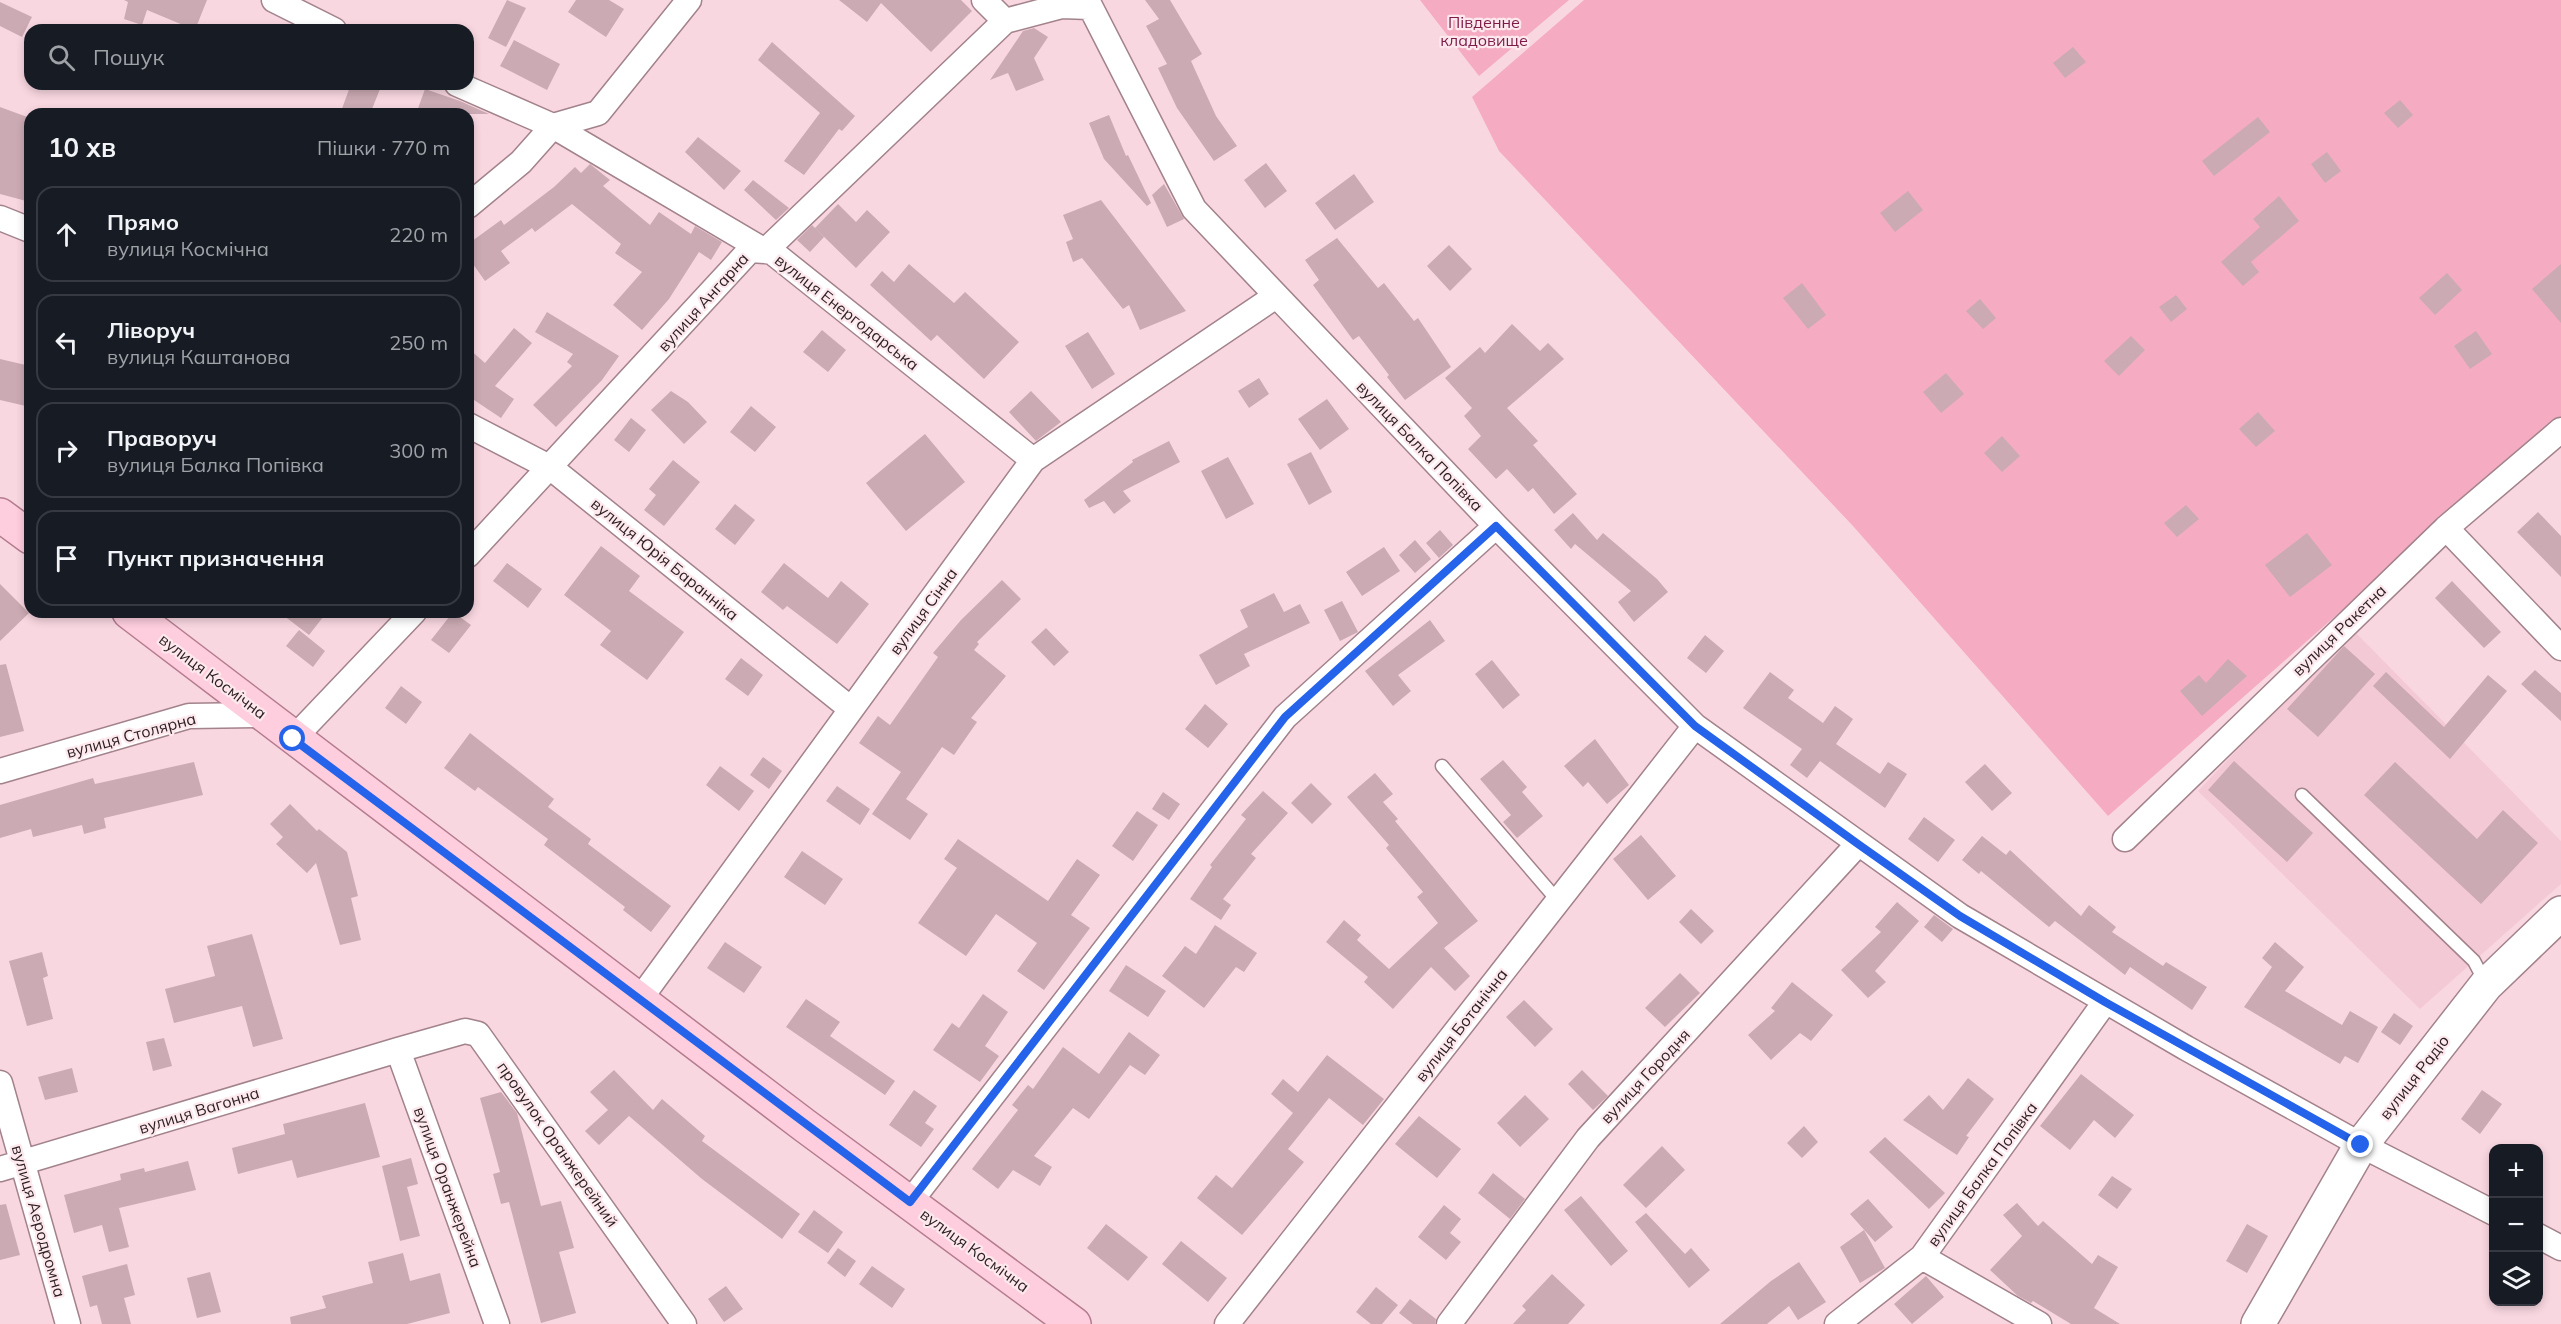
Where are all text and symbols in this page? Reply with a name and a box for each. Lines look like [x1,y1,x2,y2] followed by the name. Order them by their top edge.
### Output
[1440,12,1528,50] park label: Південне кладовище
[24,24,474,90] search box
[45,41,78,74] icon: search
[93,43,164,71] text: Пошук
[48,131,116,164] text: 10 хв
[317,135,450,160] text: Пішки · 770 m
[107,208,179,236] text: Прямо
[50,218,83,251] icon: ahead
[389,222,448,247] text: 220 m
[107,236,269,261] text: вулиця Космічна
[653,248,753,356] street label: вулиця Ангарна
[771,250,923,374] street label: вулиця Енергодарська
[107,316,195,344] text: Ліворуч
[50,326,83,359] icon: left
[389,330,448,355] text: 250 m
[107,344,290,369] text: вулиця Каштанова
[1353,377,1487,515] street label: вулиця Балка Попівка
[107,424,217,452] text: Праворуч
[50,434,83,467] icon: right
[389,438,448,463] text: 300 m
[107,452,324,477] text: вулиця Балка Попівка
[587,493,743,625] street label: вулиця Юрія Баранніка
[50,542,83,575] icon: arrive
[107,544,324,572] text: Пункт призначення
[885,564,961,658] street label: вулиця Сінна
[2288,580,2390,680] street label: вулиця Ракетна
[155,629,271,723] street label: вулиця Космічна
[64,708,198,762] street label: вулиця Столярна
[279,725,305,751] route start
[1411,965,1511,1085] street label: вулиця Ботанічна
[1596,1025,1694,1127] street label: вулиця Городня
[2375,1031,2453,1123] street label: вулиця Радіо
[493,1058,623,1230] street label: провулок Оранжерейний
[136,1082,262,1138] street label: вулиця Вагонна
[1923,1098,2041,1250] street label: вулиця Балка Попівка
[410,1104,486,1270] street label: вулиця Оранжерейна
[2347,1131,2373,1157] route end
[8,1143,70,1299] street label: вулиця Аеродромна
[2489,1144,2543,1306] map controls
[2489,1144,2543,1198] button: +
[2489,1198,2543,1252] button: −
[917,1204,1033,1296] street label: вулиця Космічна
[2489,1252,2543,1306] button: layers

